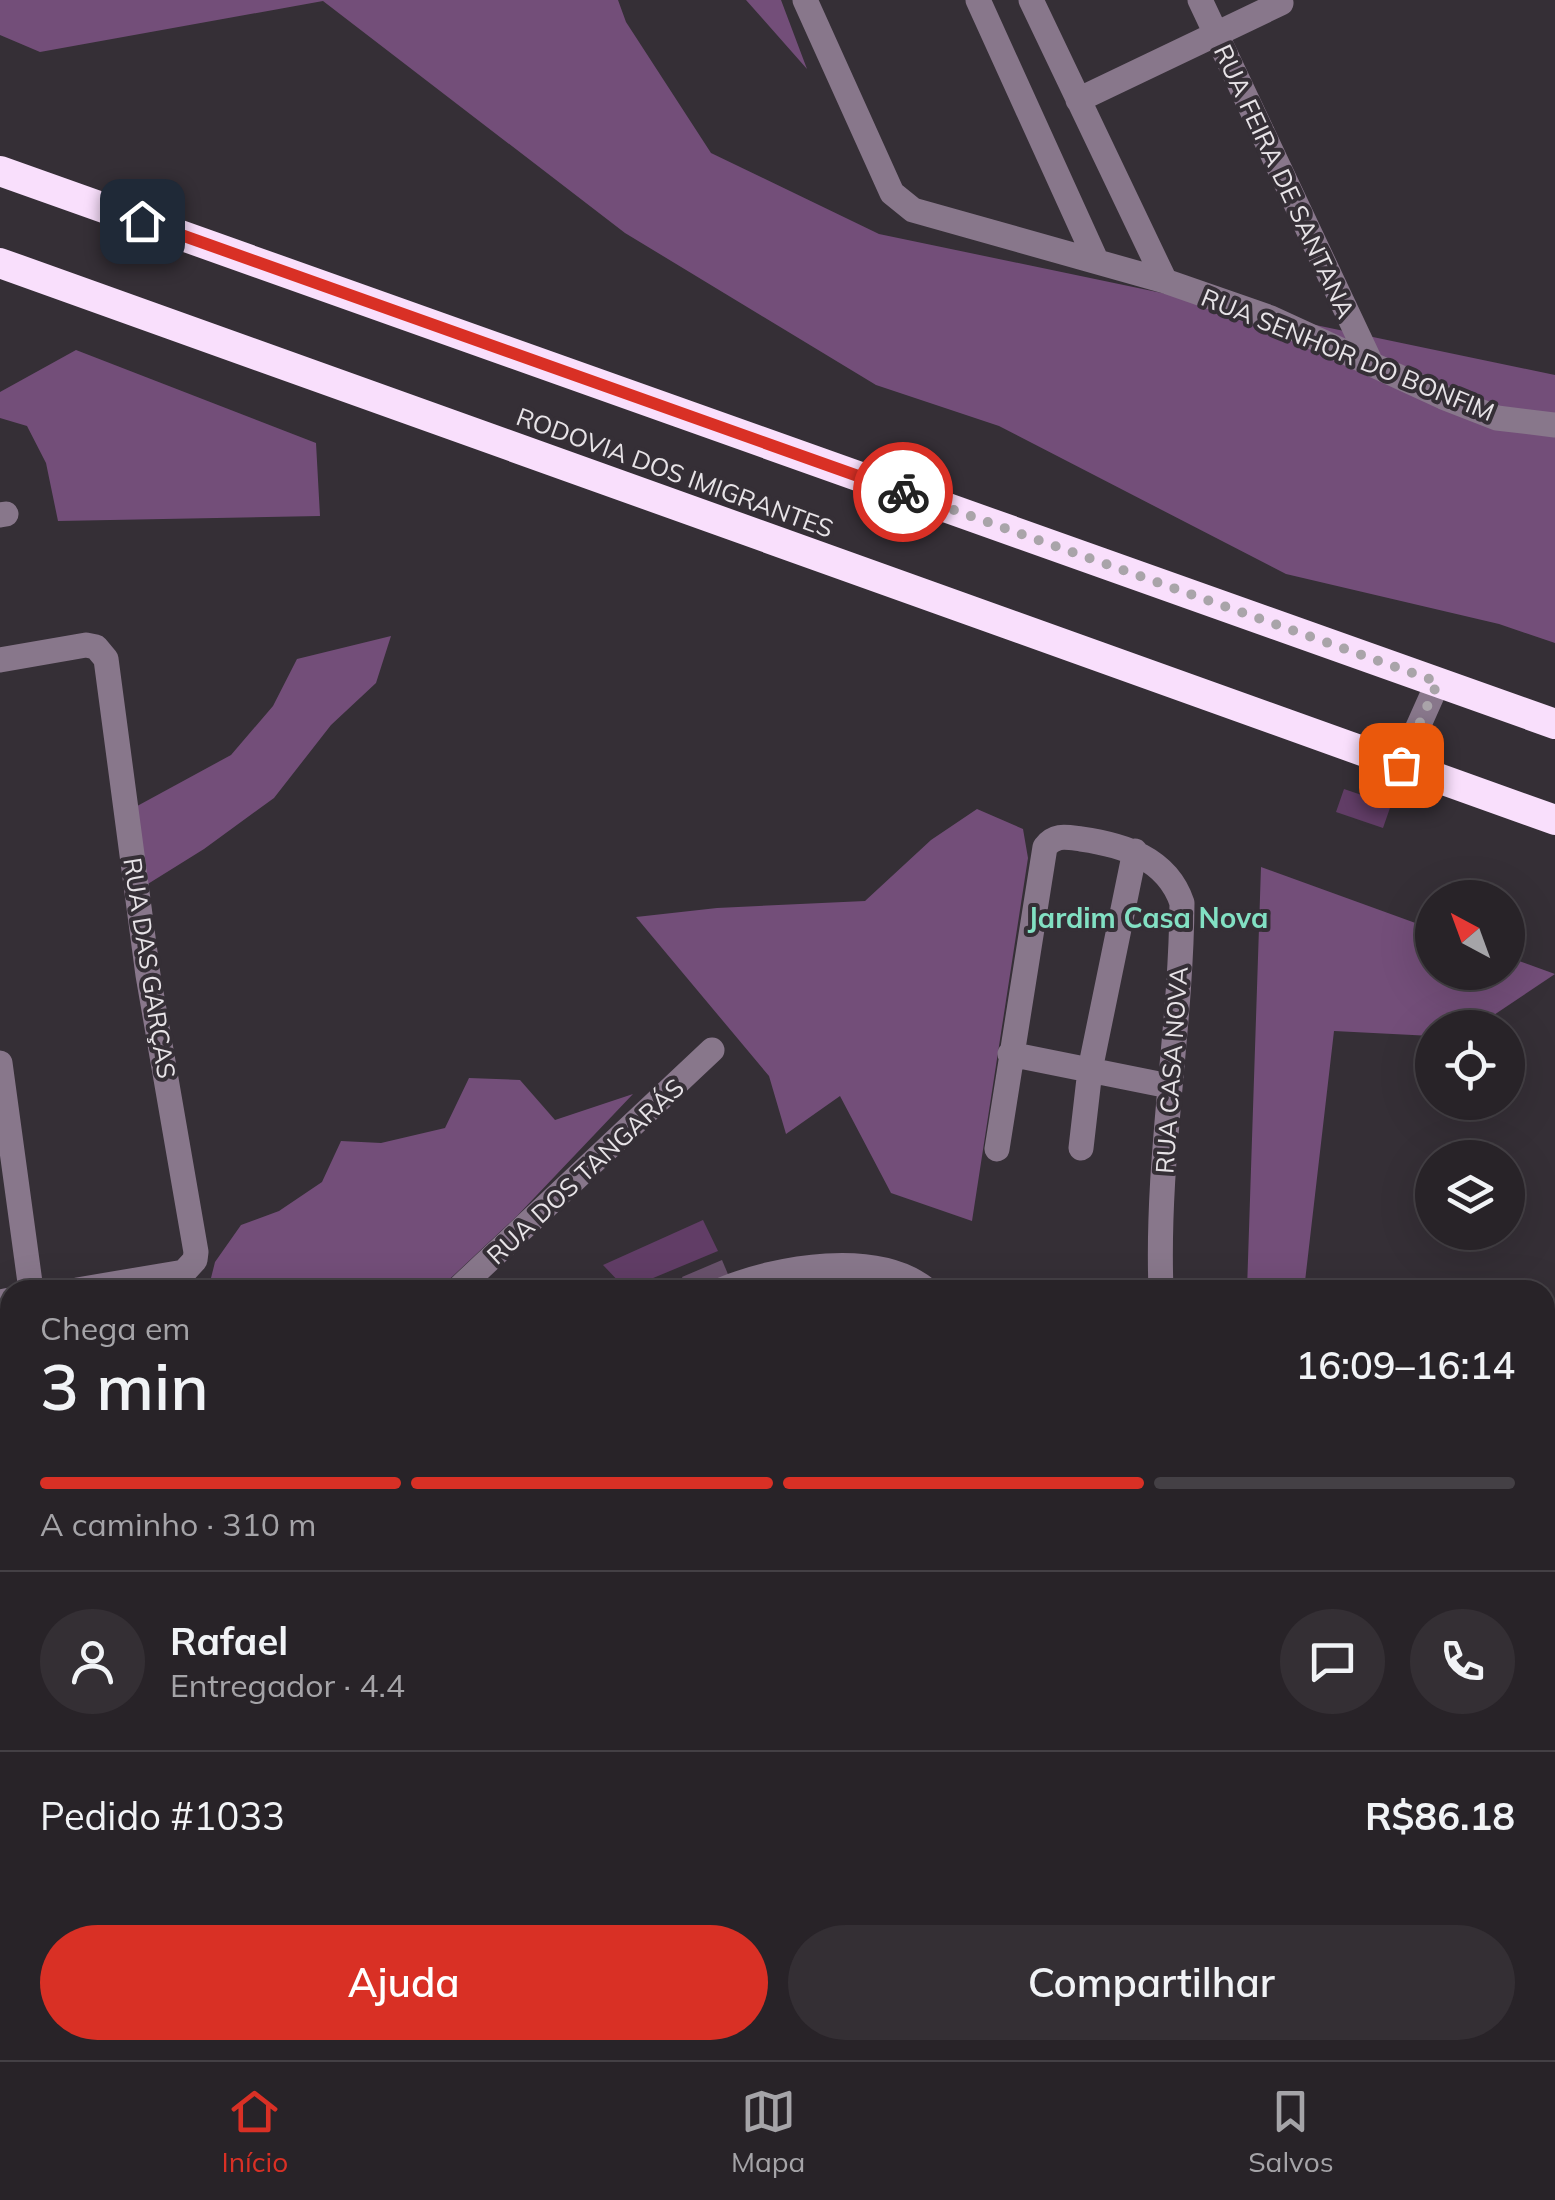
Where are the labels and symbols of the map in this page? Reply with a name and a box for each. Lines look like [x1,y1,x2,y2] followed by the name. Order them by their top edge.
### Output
[1208,39,1362,323] street label: RUA FEIRA DE SANTANA
[100,179,185,264] pin
[1197,281,1499,427] street label: RUA SENHOR DO BONFIM
[512,400,838,544] street label: RODOVIA DOS IMIGRANTES
[853,442,953,542] courier
[1359,723,1444,808] pin
[117,855,183,1081] street label: RUA DAS GARÇAS
[1415,880,1525,990] north arrow
[1028,900,1268,935] district label: Jardim Casa Nova
[1148,965,1194,1175] street label: RUA CASA NOVA
[480,1072,690,1270] street label: RUA DOS TANGARÁS

